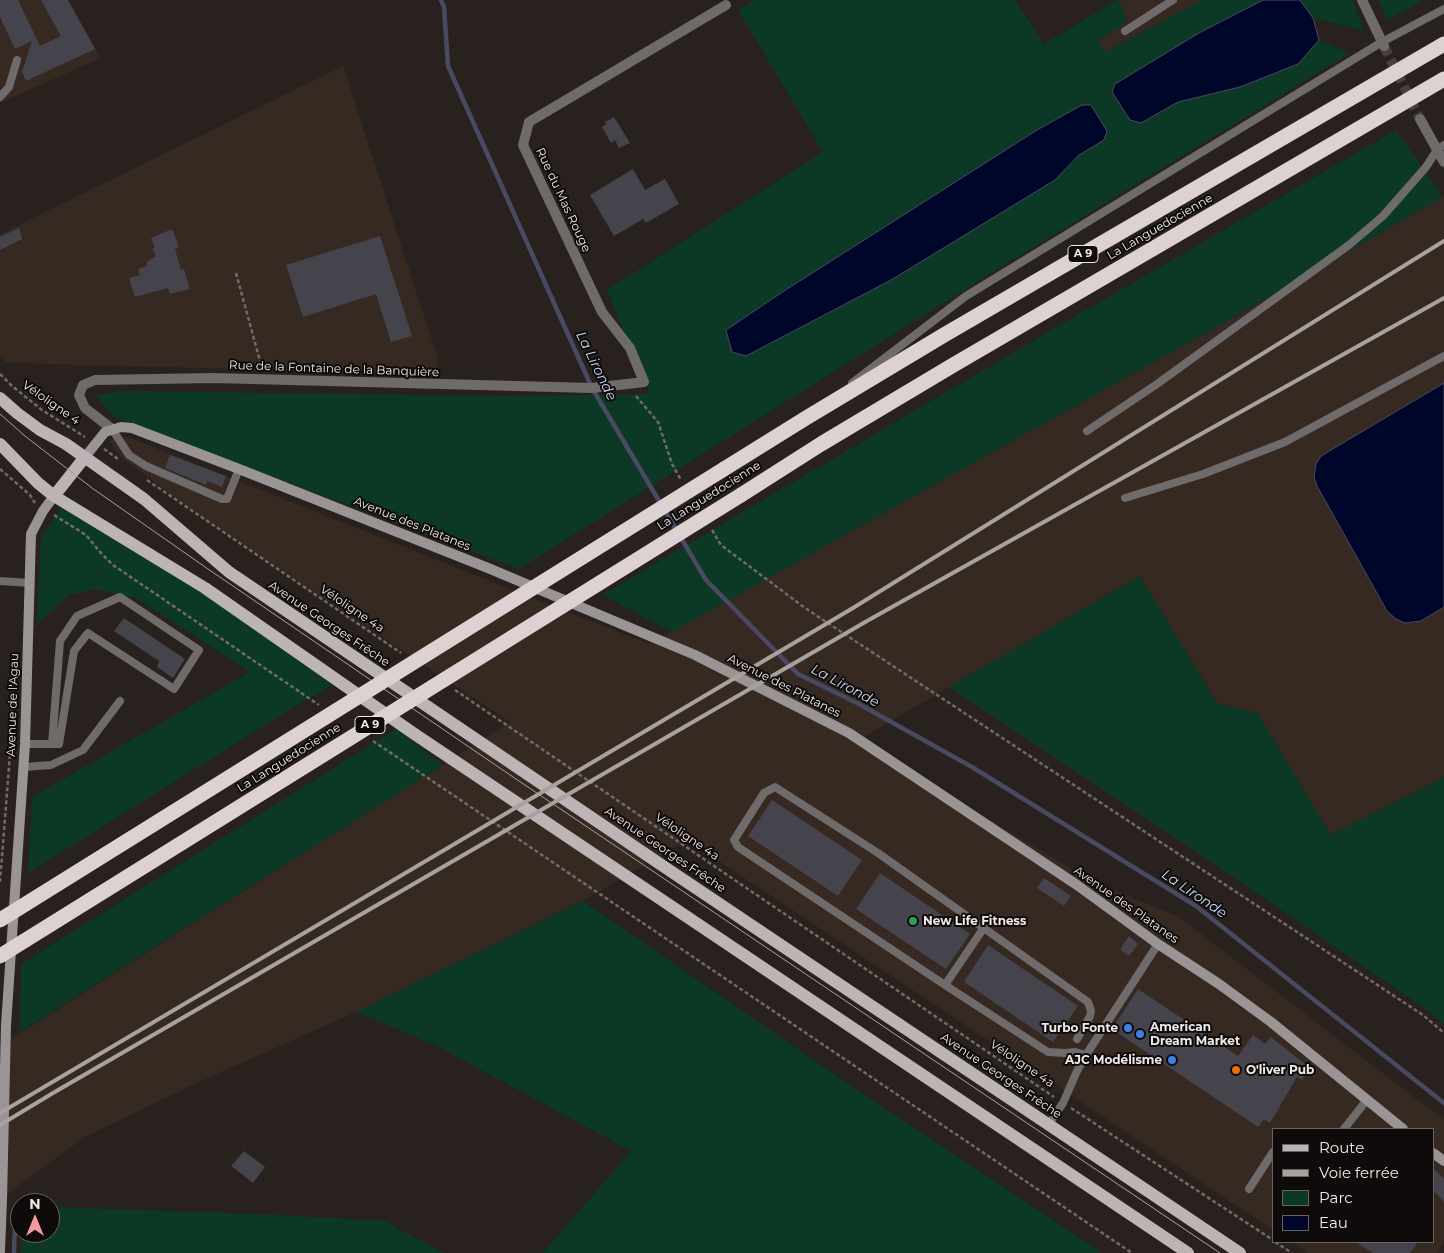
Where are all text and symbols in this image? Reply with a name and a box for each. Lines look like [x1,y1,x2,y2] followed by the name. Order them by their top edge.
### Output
[532,145,594,255] street label: Rue du Mas Rouge
[1105,191,1215,263] street label: La Languedocienne
[1068,245,1098,262] road number: A 9
[572,329,620,403] water label: La Lironde
[229,358,439,380] street label: Rue de la Fontaine de la Banquière
[19,378,83,428] street label: Véloligne 4
[655,458,763,534] street label: La Languedocienne
[352,494,472,554] street label: Avenue des Platanes
[266,578,392,670] street label: Avenue Georges Frêche
[317,582,387,636] street label: Véloligne 4a
[725,651,843,721] street label: Avenue des Platanes
[4,653,22,757] street label: Avenue de l'Agau
[808,661,882,711] water label: La Lironde
[355,716,385,734] road number: A 9
[235,720,343,796] street label: La Languedocienne
[602,804,728,896] street label: Avenue Georges Frêche
[652,810,722,864] street label: Véloligne 4a
[1071,863,1181,947] street label: Avenue des Platanes
[1158,866,1230,922] water label: La Lironde
[923,914,1026,928] place label: New Life Fitness
[907,915,919,927] marker: New Life Fitness
[1150,1020,1240,1048] place label: American Dream Market
[1042,1021,1118,1035] place label: Turbo Fonte
[1122,1022,1134,1034] marker: Turbo Fonte
[1134,1028,1146,1040] marker: American Dream Market
[938,1030,1064,1122] street label: Avenue Georges Frêche
[987,1037,1057,1091] street label: Véloligne 4a
[1065,1053,1162,1067] place label: AJC Modélisme
[1166,1054,1178,1066] marker: AJC Modélisme
[1246,1063,1314,1077] place label: O'liver Pub
[1230,1064,1242,1076] marker: O'liver Pub
[1272,1128,1434,1243] legend
[1319,1138,1364,1157] text: Route
[1319,1163,1399,1182] text: Voie ferrée
[1319,1188,1353,1207] text: Parc
[10,1193,60,1243] north arrow
[29,1195,41,1213] text: N
[1319,1213,1348,1232] text: Eau

